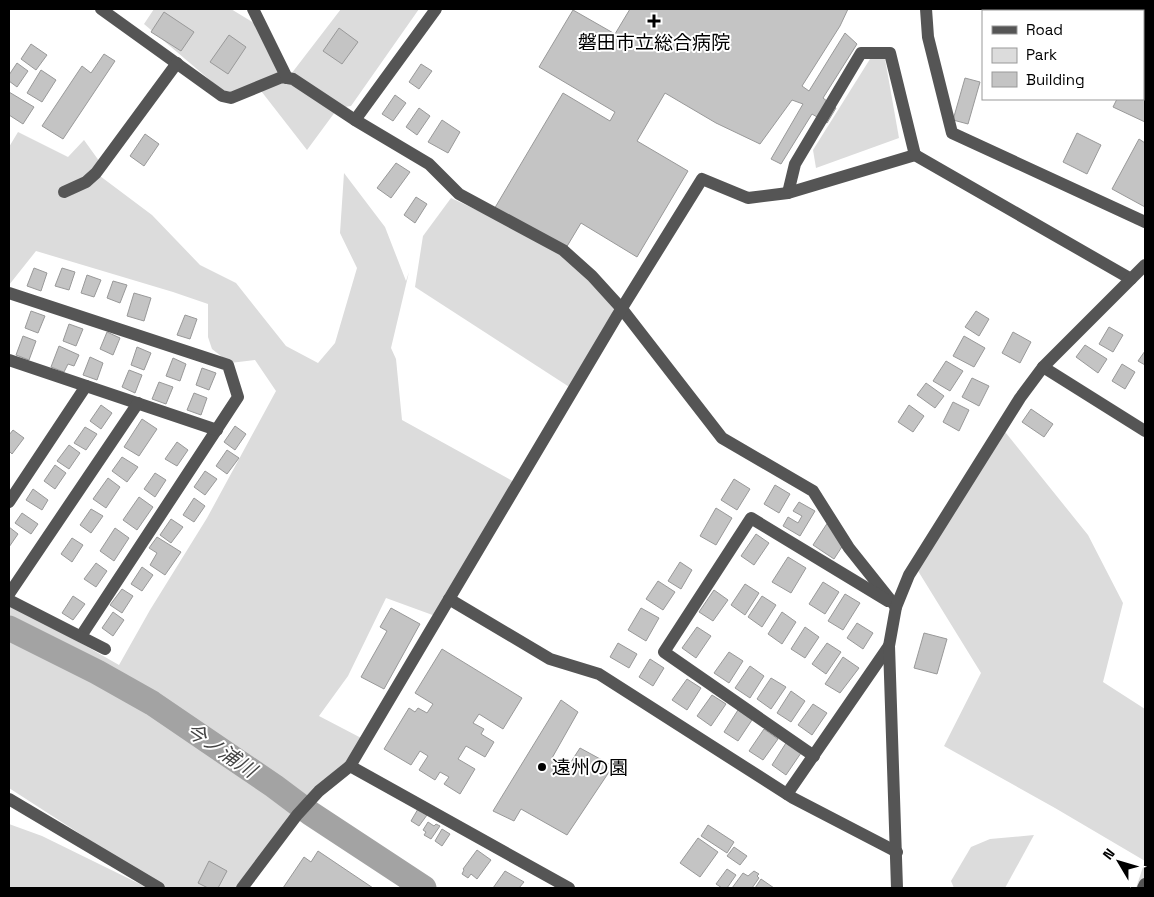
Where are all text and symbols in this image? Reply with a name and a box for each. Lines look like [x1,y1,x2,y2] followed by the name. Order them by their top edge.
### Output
[982,10,1144,100] legend
[647,14,661,28] marker: 磐田市立総合病院
[1026,20,1063,39] text: Road
[578,30,730,55] place label: 磐田市立総合病院
[1026,45,1057,64] text: Park
[1026,70,1085,89] text: Building
[181,717,263,784] water label: 今ノ浦川
[552,755,628,780] place label: 遠州の園
[536,761,548,773] marker: 遠州の園
[1094,837,1144,887] north arrow
[1099,845,1119,863] text: N

